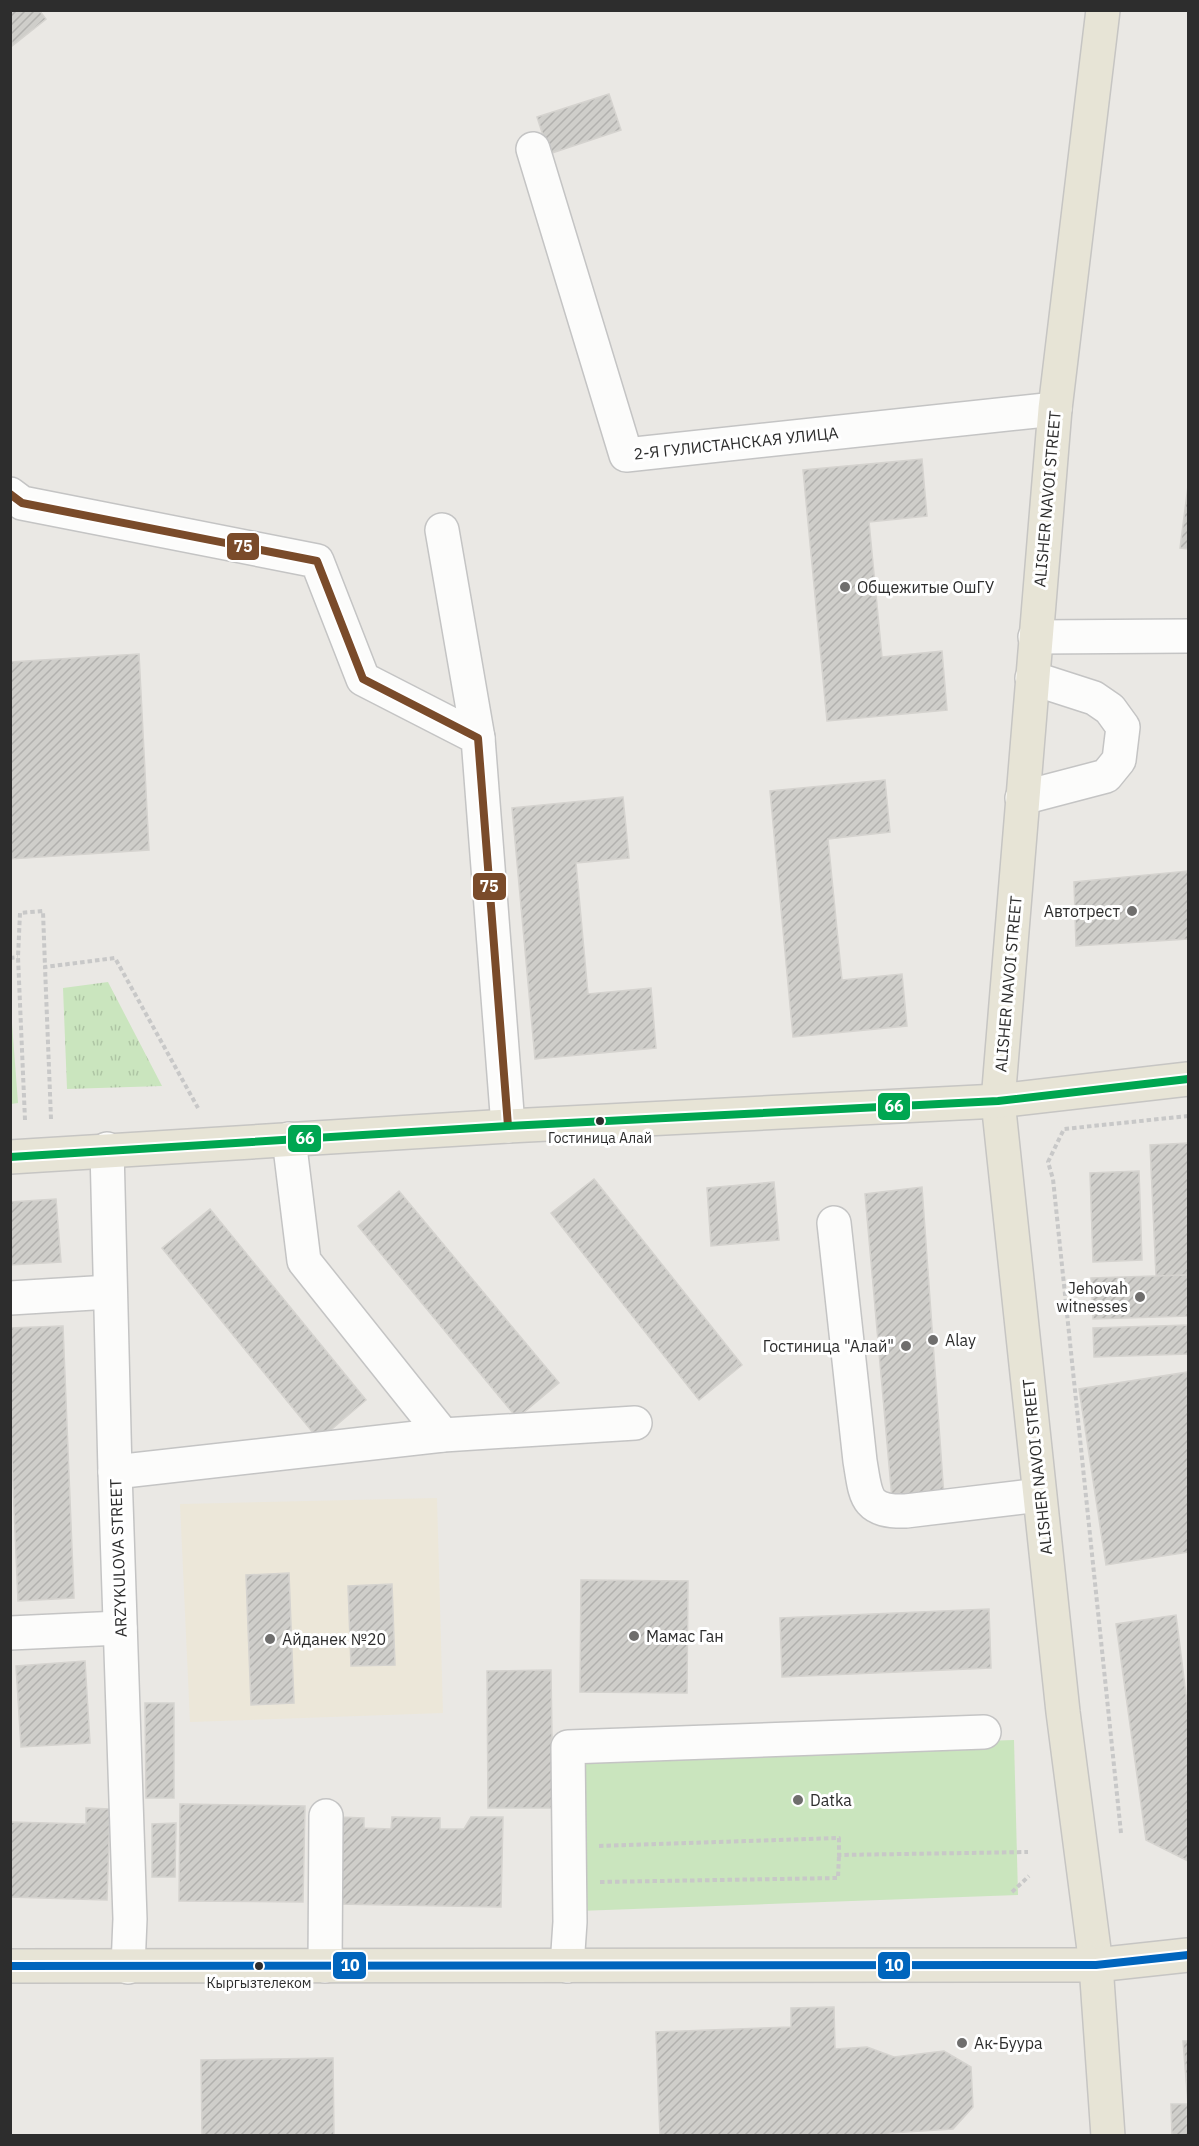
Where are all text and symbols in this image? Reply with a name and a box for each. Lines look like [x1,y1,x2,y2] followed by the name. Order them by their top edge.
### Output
[1029,410,1065,588] street label: ALISHER NAVOI STREET
[633,422,839,464] street label: 2-Я ГУЛИСТАНСКАЯ УЛИЦА
[226,532,260,561] line badge: 75
[233,536,253,556] text: 75
[857,577,995,597] place label: Общежитые ОшГУ
[838,580,852,594] marker: Общежитые ОшГУ
[472,872,507,901] line badge: 75
[479,876,499,896] text: 75
[990,895,1026,1073] street label: ALISHER NAVOI STREET
[1044,901,1120,921] place label: Автотрест
[1125,904,1139,918] marker: Автотрест
[877,1092,911,1121] line badge: 66
[884,1096,904,1116] text: 66
[594,1115,606,1127] marker: Гостиница Алай
[287,1124,322,1153] line badge: 66
[295,1128,315,1148] text: 66
[548,1129,652,1147] place label: Гостиница Алай
[1056,1278,1128,1316] place label: Jehovah witnesses
[1133,1290,1147,1304] marker: Jehovah witnesses
[945,1330,976,1350] place label: Alay
[926,1333,940,1347] marker: Alay
[763,1336,894,1356] place label: Гостиница "Алай"
[899,1339,913,1353] marker: Гостиница "Алай"
[1018,1378,1056,1556] street label: ALISHER NAVOI STREET
[105,1479,131,1637] street label: ARZYKULOVA STREET
[646,1626,724,1646] place label: Мамас Ган
[282,1629,386,1649] place label: Айданек №20
[627,1629,641,1643] marker: Мамас Ган
[263,1632,277,1646] marker: Айданек №20
[810,1790,852,1810] place label: Datka
[791,1793,805,1807] marker: Datka
[332,1951,367,1980] line badge: 10
[877,1951,911,1980] line badge: 10
[340,1955,360,1975] text: 10
[884,1955,904,1975] text: 10
[253,1960,265,1972] marker: Кыргызтелеком
[206,1974,312,1992] place label: Кыргызтелеком
[974,2033,1043,2053] place label: Ак-Буура
[955,2036,969,2050] marker: Ак-Буура

